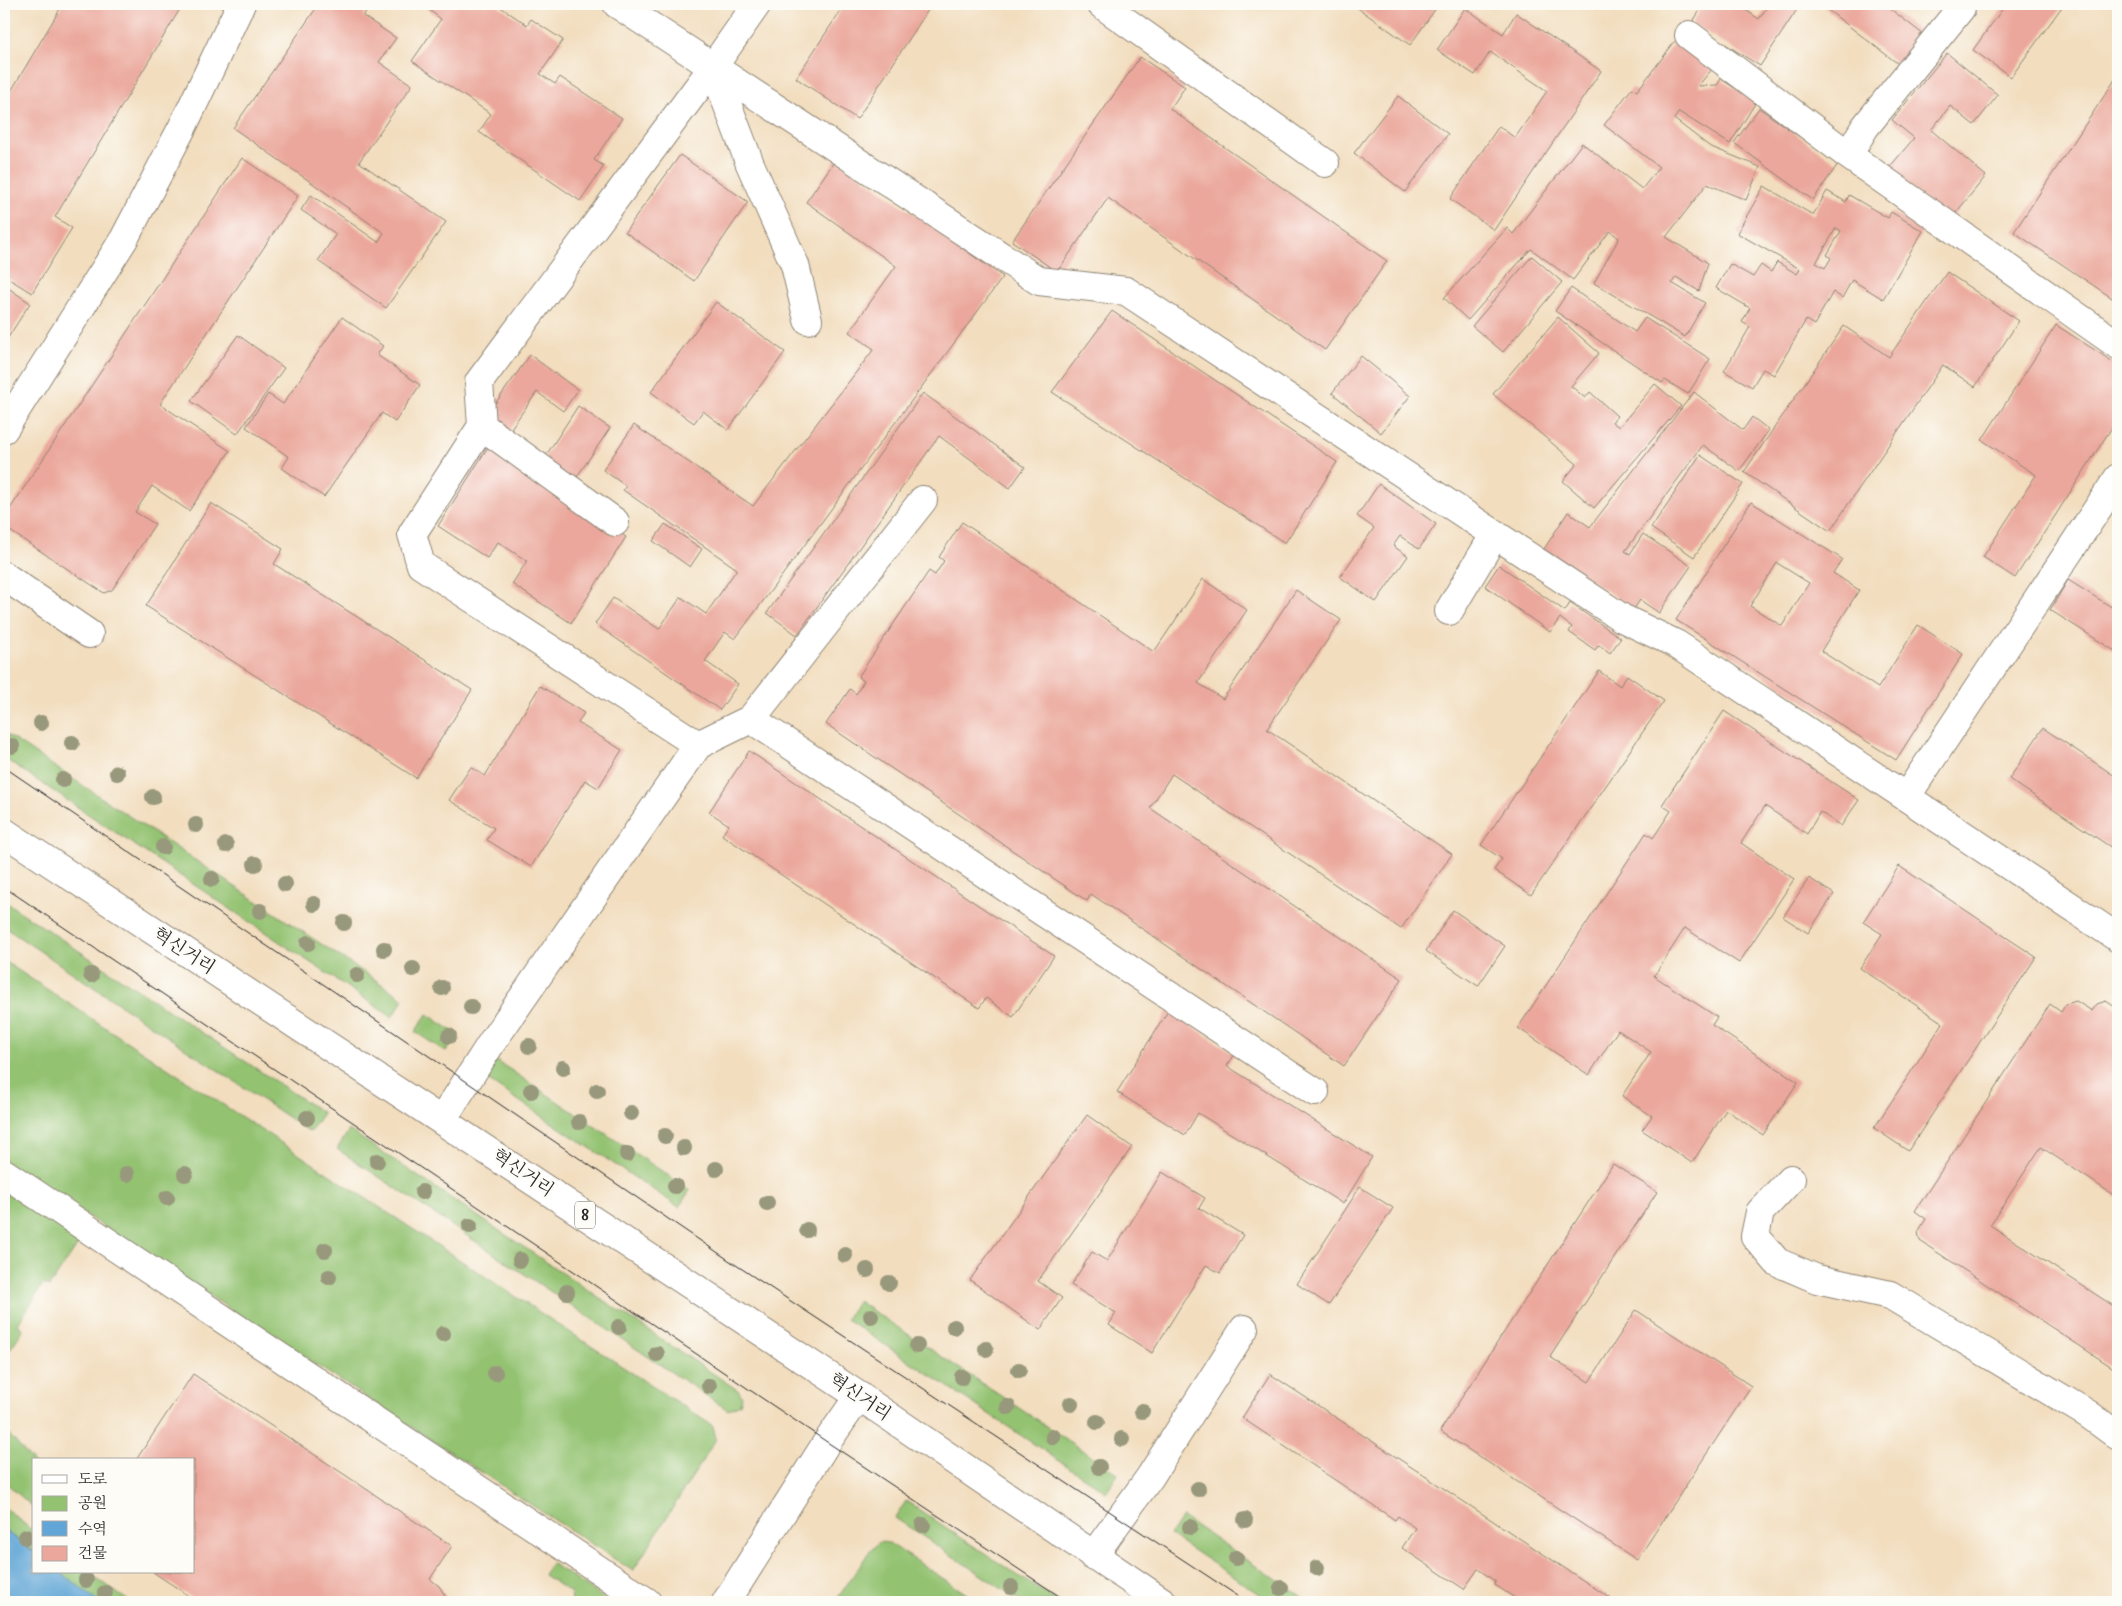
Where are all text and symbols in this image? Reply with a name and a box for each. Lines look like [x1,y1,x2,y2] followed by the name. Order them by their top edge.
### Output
[149,922,219,980] street label: 혁신거리
[488,1144,558,1202] street label: 혁신거리
[575,1202,595,1228] road number: 8
[825,1368,895,1426] street label: 혁신거리
[32,1458,195,1574] legend
[78,1470,107,1489] text: 도로
[78,1494,107,1513] text: 공원
[78,1520,107,1539] text: 수역
[78,1544,107,1563] text: 건물

